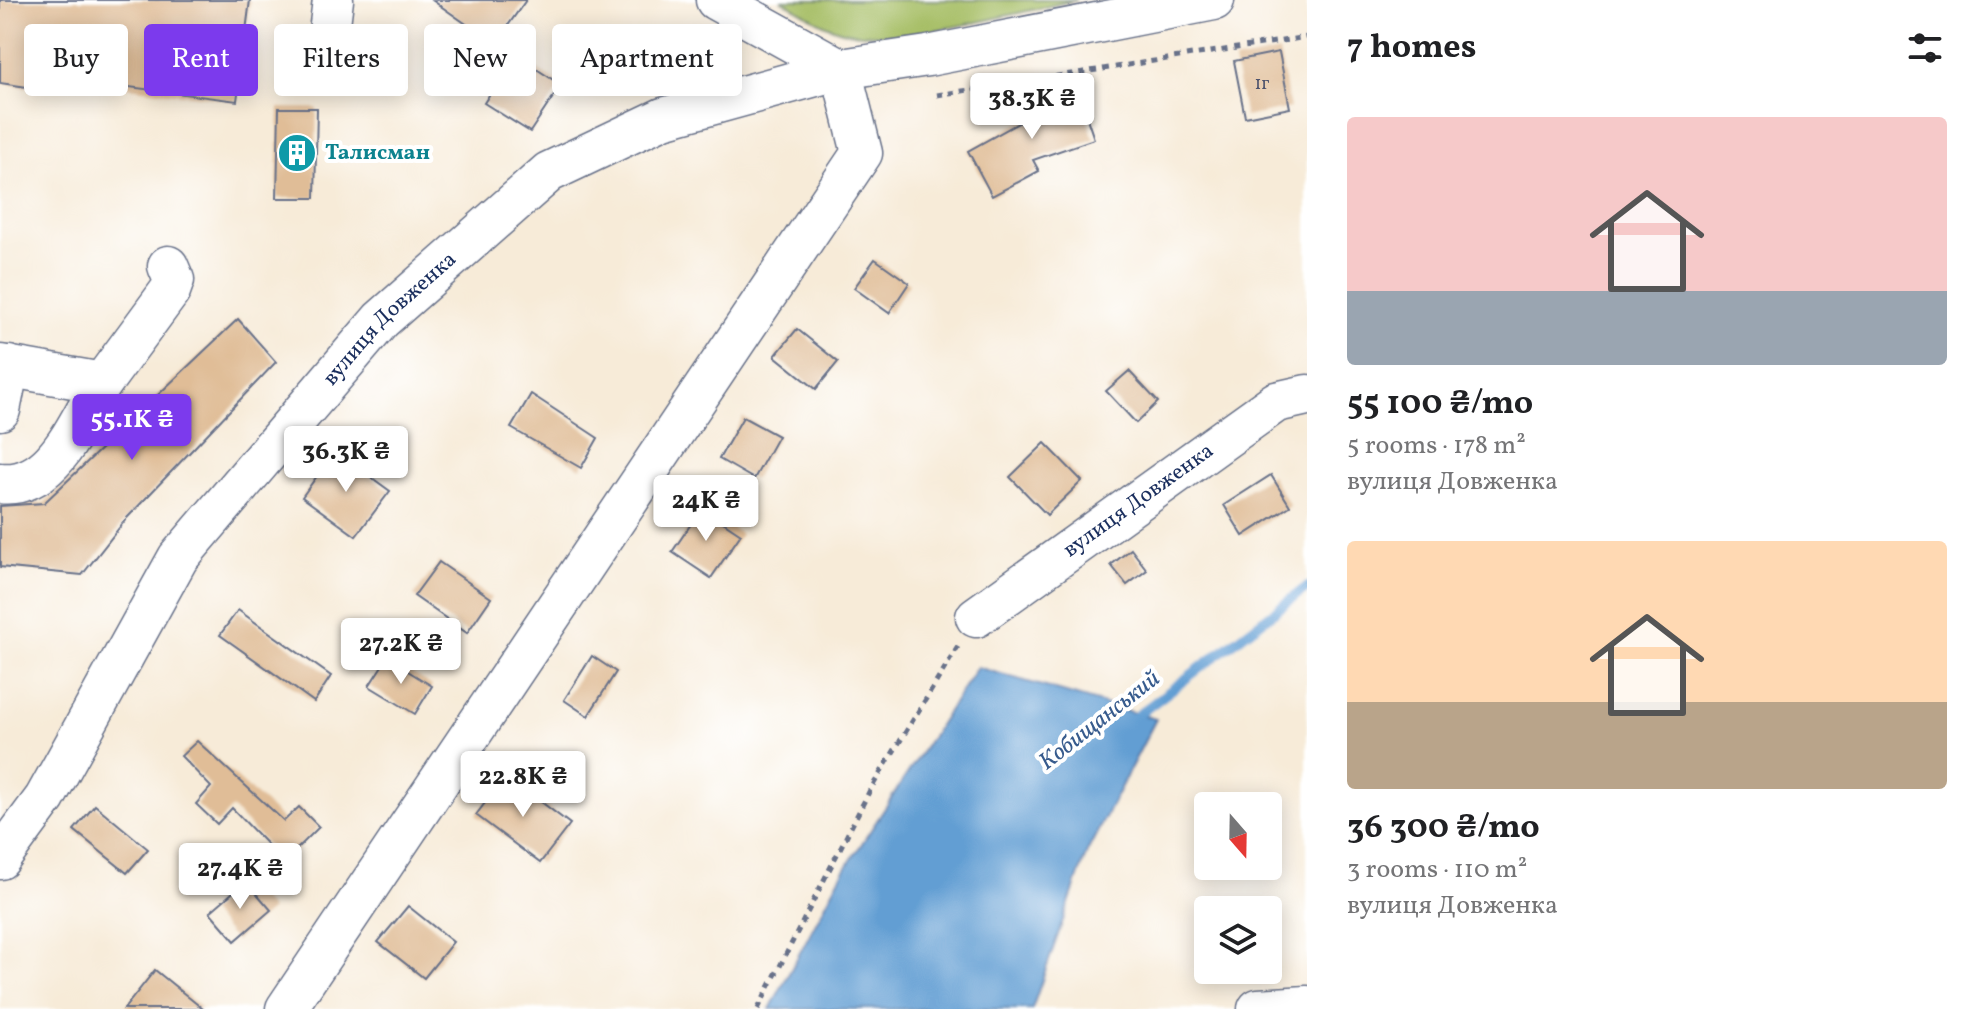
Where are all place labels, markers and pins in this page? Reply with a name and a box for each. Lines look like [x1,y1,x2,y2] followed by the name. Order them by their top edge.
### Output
[958,73,1106,141] pin: 38.3K ₴
[276,132,318,174] building icon: Талисман
[325,138,430,169] place label: Талисман
[58,394,206,462] pin: 55.1K ₴
[272,426,420,494] pin: 36.3K ₴
[650,475,762,543] pin: 24K ₴
[327,618,475,686] pin: 27.2K ₴
[449,751,597,819] pin: 22.8K ₴
[166,843,314,911] pin: 27.4K ₴

